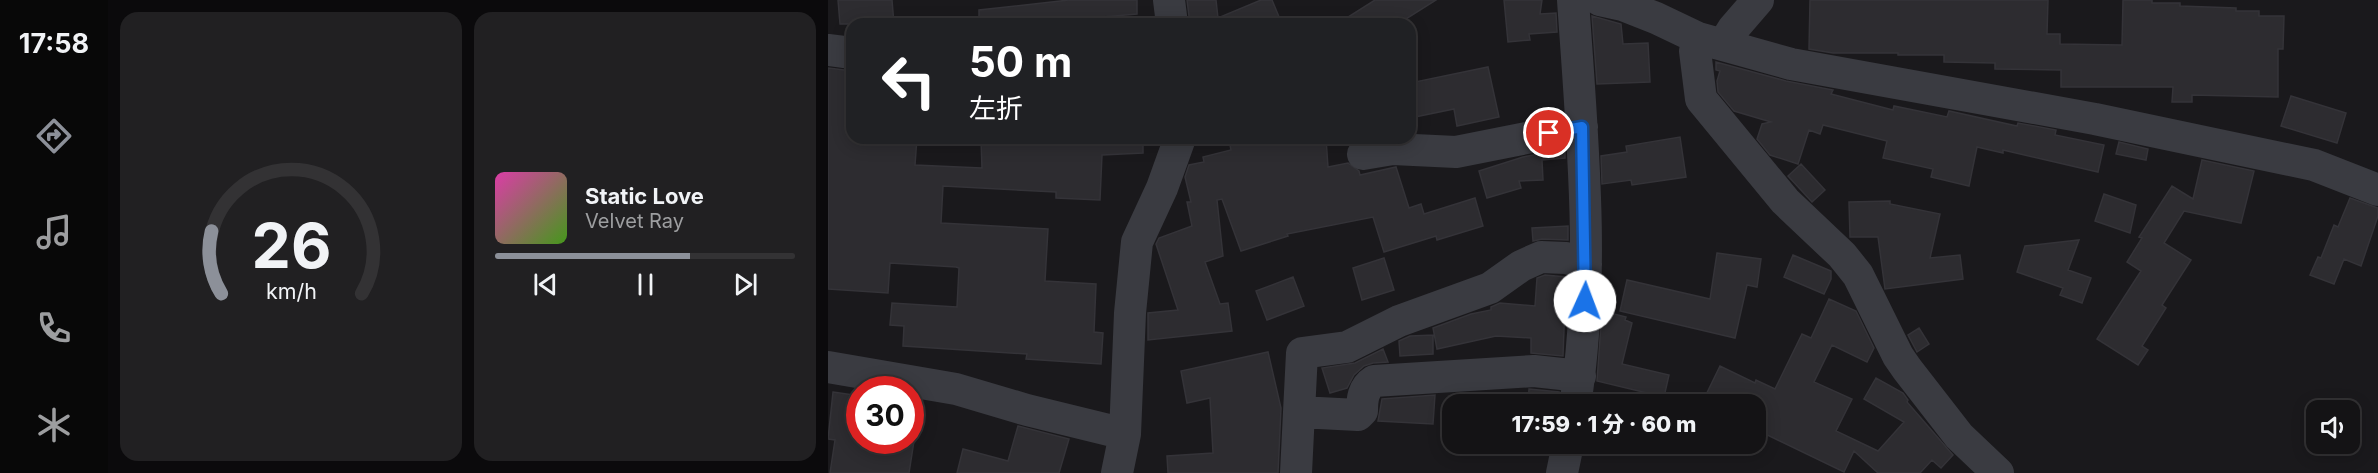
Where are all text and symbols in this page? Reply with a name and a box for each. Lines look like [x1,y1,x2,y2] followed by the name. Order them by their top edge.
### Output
[19,27,89,60] text: 17:58
[969,36,1072,87] text: 50 m
[870,42,948,120] icon: left
[969,92,1023,125] text: 左折
[1523,107,1574,158] pin
[33,115,75,157] icon: directions
[1532,116,1565,149] icon: arrive
[585,183,704,209] text: Static Love
[251,208,331,283] text: 26
[585,209,684,233] text: Velvet Ray
[33,211,75,253] icon: music
[529,268,562,301] icon: previous
[629,268,662,301] icon: pause
[729,268,762,301] icon: next
[1553,269,1617,333] position arrow
[266,278,316,304] text: km/h
[33,307,75,349] icon: phone
[846,376,924,454] speed limit sign: 30
[2306,400,2360,454] map controls
[2306,400,2360,454] button: sound
[33,404,75,446] icon: climate
[1512,411,1696,437] text: 17:59 · 1 分 · 60 m

